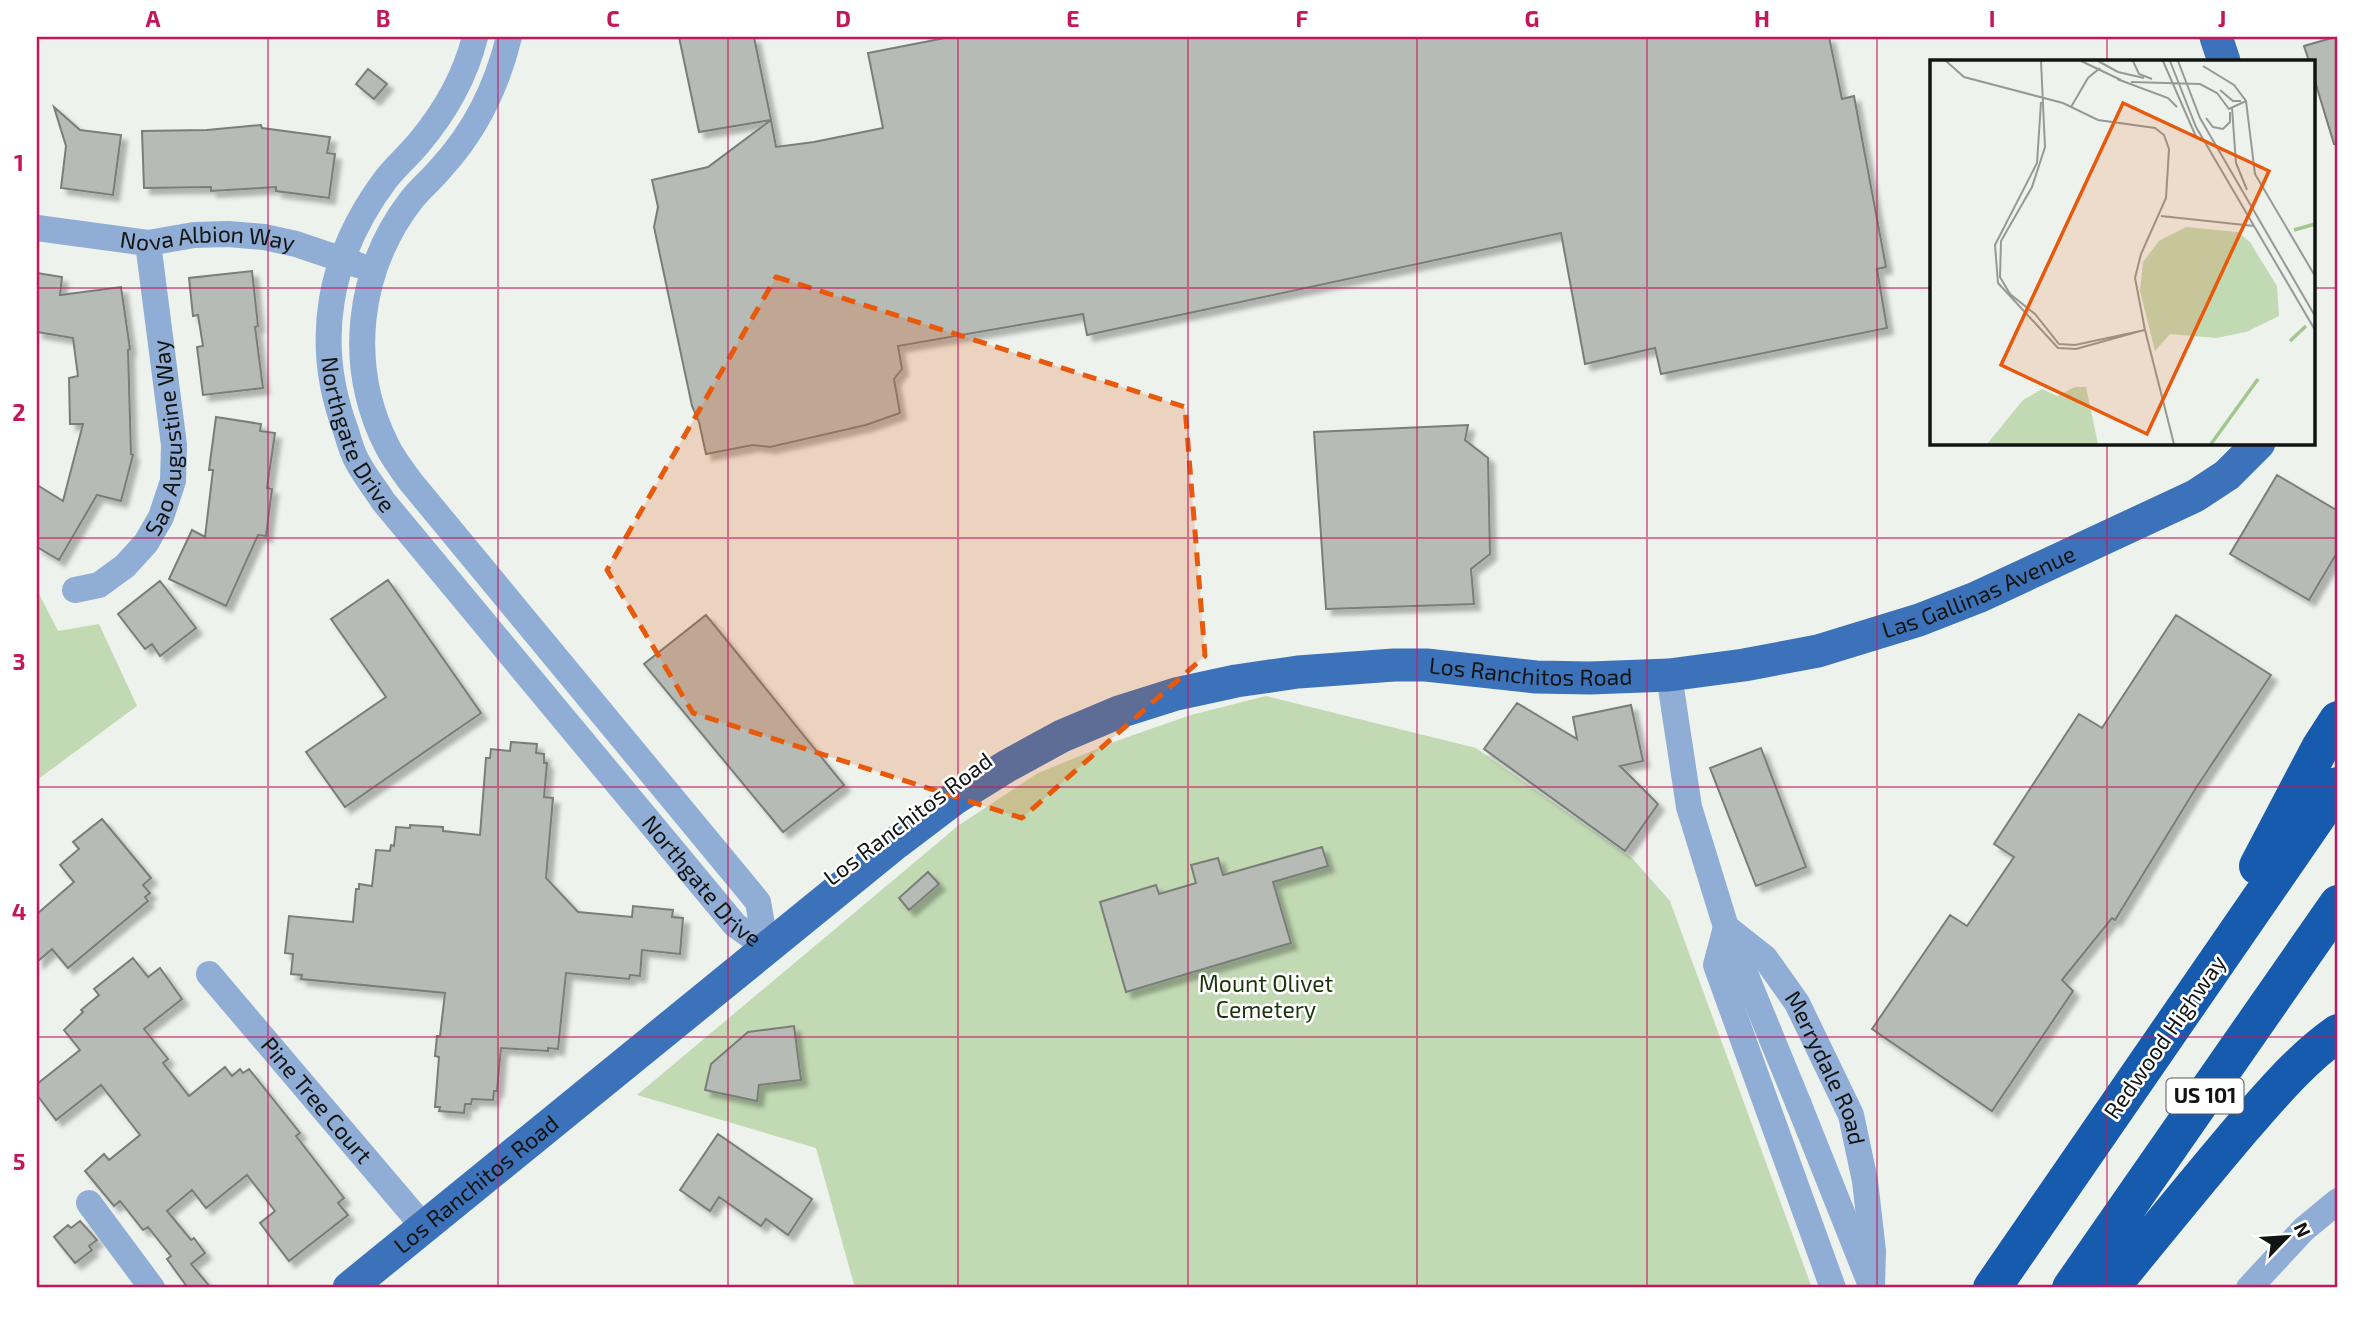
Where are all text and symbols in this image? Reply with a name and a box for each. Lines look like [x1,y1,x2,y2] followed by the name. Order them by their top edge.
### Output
[145,4,161,32] text: A
[376,4,390,32] text: B
[606,4,620,32] text: C
[835,4,851,32] text: D
[1066,4,1080,32] text: E
[1296,4,1309,32] text: F
[1525,4,1539,32] text: G
[1754,4,1770,32] text: H
[1989,4,1995,32] text: I
[2218,4,2226,32] text: J
[1930,60,2316,444] inset map
[14,148,24,176] text: 1
[118,219,298,256] street label: Nova Albion Way
[138,338,187,541] street label: Sao Augustine Way
[316,355,401,518] street label: Northgate Drive
[12,398,26,426] text: 2
[1878,539,2080,644] street label: Las Gallinas Avenue
[12,647,26,675] text: 3
[1428,650,1633,691] street label: Los Ranchitos Road
[818,746,997,891] street label: Los Ranchitos Road
[637,809,767,952] street label: Northgate Drive
[12,897,26,925] text: 4
[2097,949,2231,1124] street label: Redwood Highway
[1199,969,1334,1023] park label: Mount Olivet Cemetery
[1780,985,1872,1147] street label: Merrydale Road
[256,1031,379,1169] street label: Pine Tree Court
[2166,1078,2244,1114] road number: US 101
[388,1109,564,1259] street label: Los Ranchitos Road
[13,1147,25,1175] text: 5
[2252,1202,2322,1272] north arrow
[2290,1219,2316,1241] text: N

